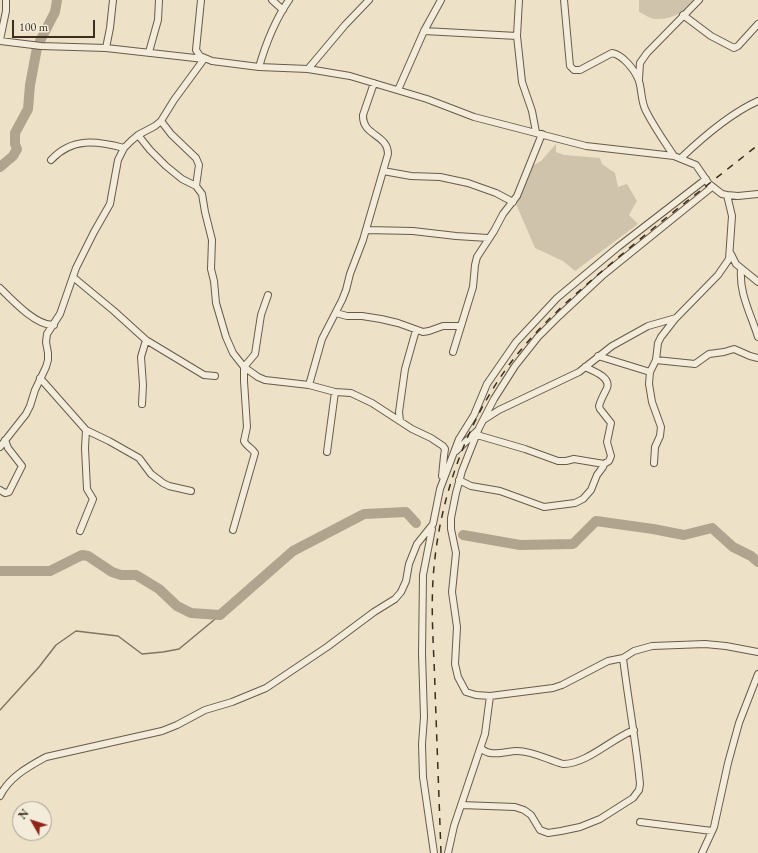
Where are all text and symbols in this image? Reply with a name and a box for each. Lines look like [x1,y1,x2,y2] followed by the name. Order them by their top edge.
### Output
[14,12,97,38] scale bar
[19,19,48,35] text: 100 m
[12,801,52,841] north arrow
[15,806,32,822] text: N

